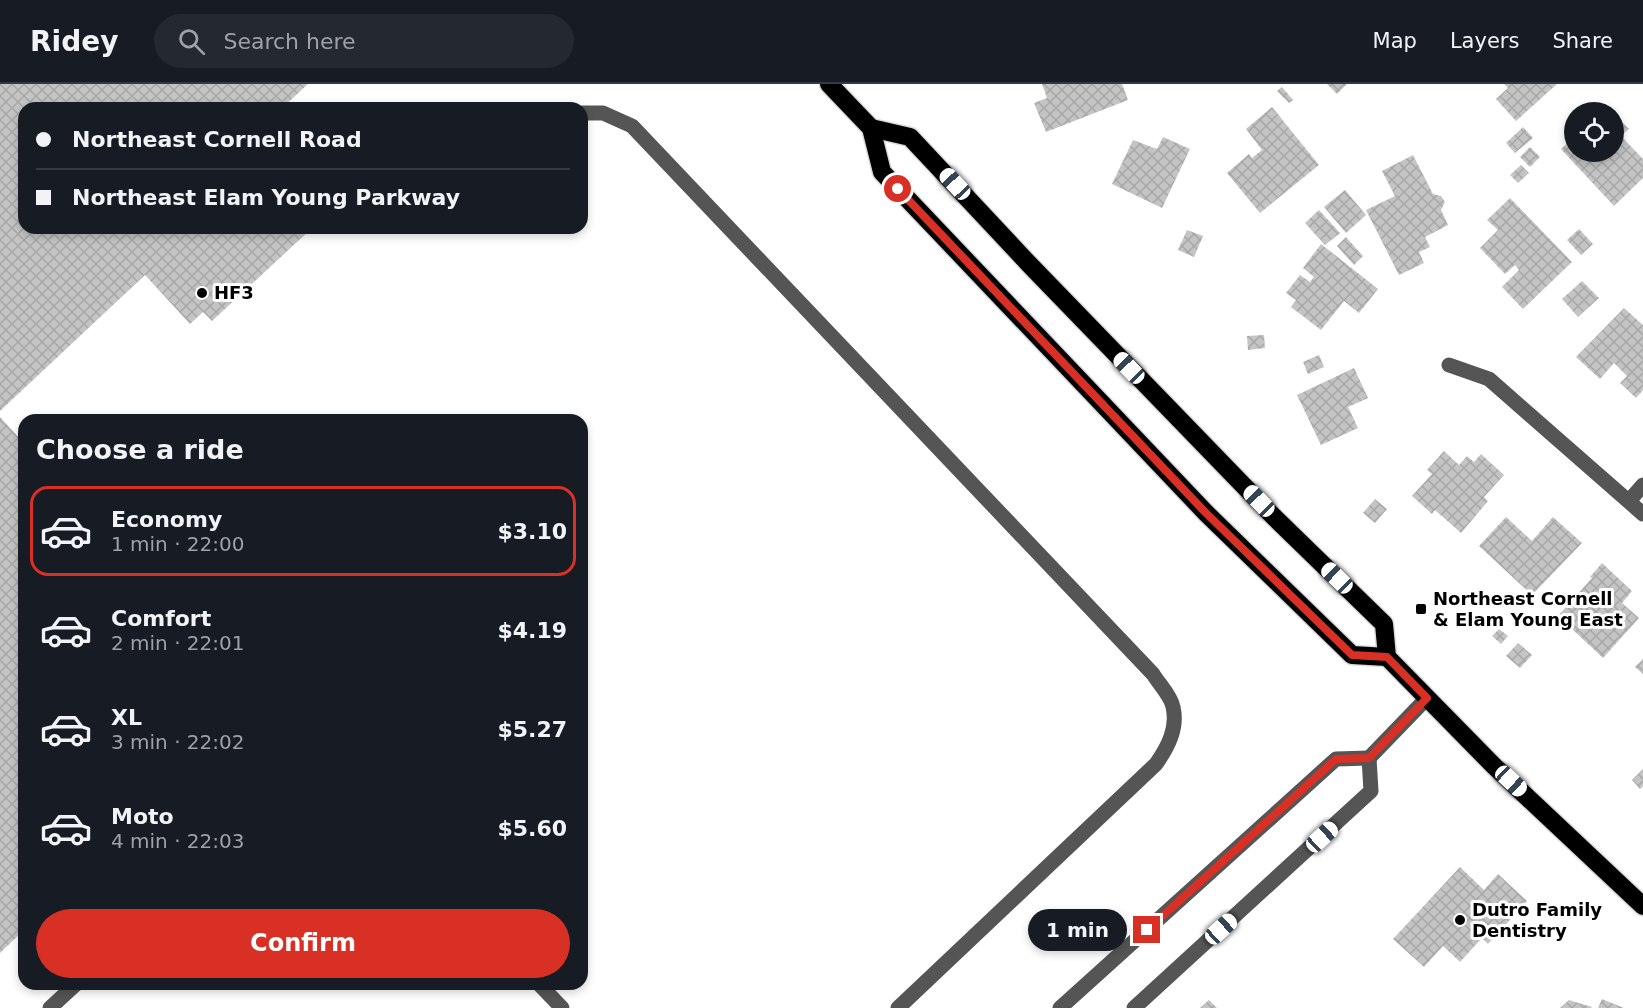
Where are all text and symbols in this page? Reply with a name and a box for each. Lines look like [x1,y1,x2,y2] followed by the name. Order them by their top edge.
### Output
[154,14,574,68] search box
[30,25,118,58] text: Ridey
[175,25,208,58] icon: search
[223,29,356,54] text: Search here
[1373,29,1417,53] text: Map
[1450,29,1519,53] text: Layers
[1552,29,1613,53] text: Share
[1564,102,1624,162] map controls
[1564,102,1624,162] button: locate
[72,127,362,152] text: Northeast Cornell Road
[936,165,974,203] car
[884,175,911,202] route start
[72,185,460,210] text: Northeast Elam Young Parkway
[214,282,254,303] place label: HF3
[195,286,209,300] marker: HF3
[1110,349,1148,387] car
[36,434,244,465] text: Choose a ride
[1240,482,1278,520] car
[39,504,93,558] icon: car
[111,507,222,532] text: Economy
[497,519,567,544] text: $3.10
[111,532,245,556] text: 1 min · 22:00
[1318,559,1356,597] car
[1433,588,1623,630] place label: Northeast Cornell & Elam Young East
[1414,602,1428,616] marker: Northeast Cornell & Elam Young East
[39,603,93,657] icon: car
[111,606,211,631] text: Comfort
[497,618,567,643] text: $4.19
[111,631,245,655] text: 2 min · 22:01
[39,702,93,756] icon: car
[111,705,142,730] text: XL
[497,717,567,742] text: $5.27
[111,730,245,754] text: 3 min · 22:02
[1492,762,1530,800] car
[39,801,93,855] icon: car
[111,804,174,829] text: Moto
[497,816,567,841] text: $5.60
[1303,818,1341,856] car
[111,829,245,853] text: 4 min · 22:03
[1472,899,1602,941] place label: Dutro Family Dentistry
[36,909,570,978] button: Confirm
[1027,909,1126,951] callout: 1 min
[1202,910,1240,948] car
[1453,913,1467,927] marker: Dutro Family Dentistry
[1133,916,1160,943] route end
[1046,918,1109,942] text: 1 min

